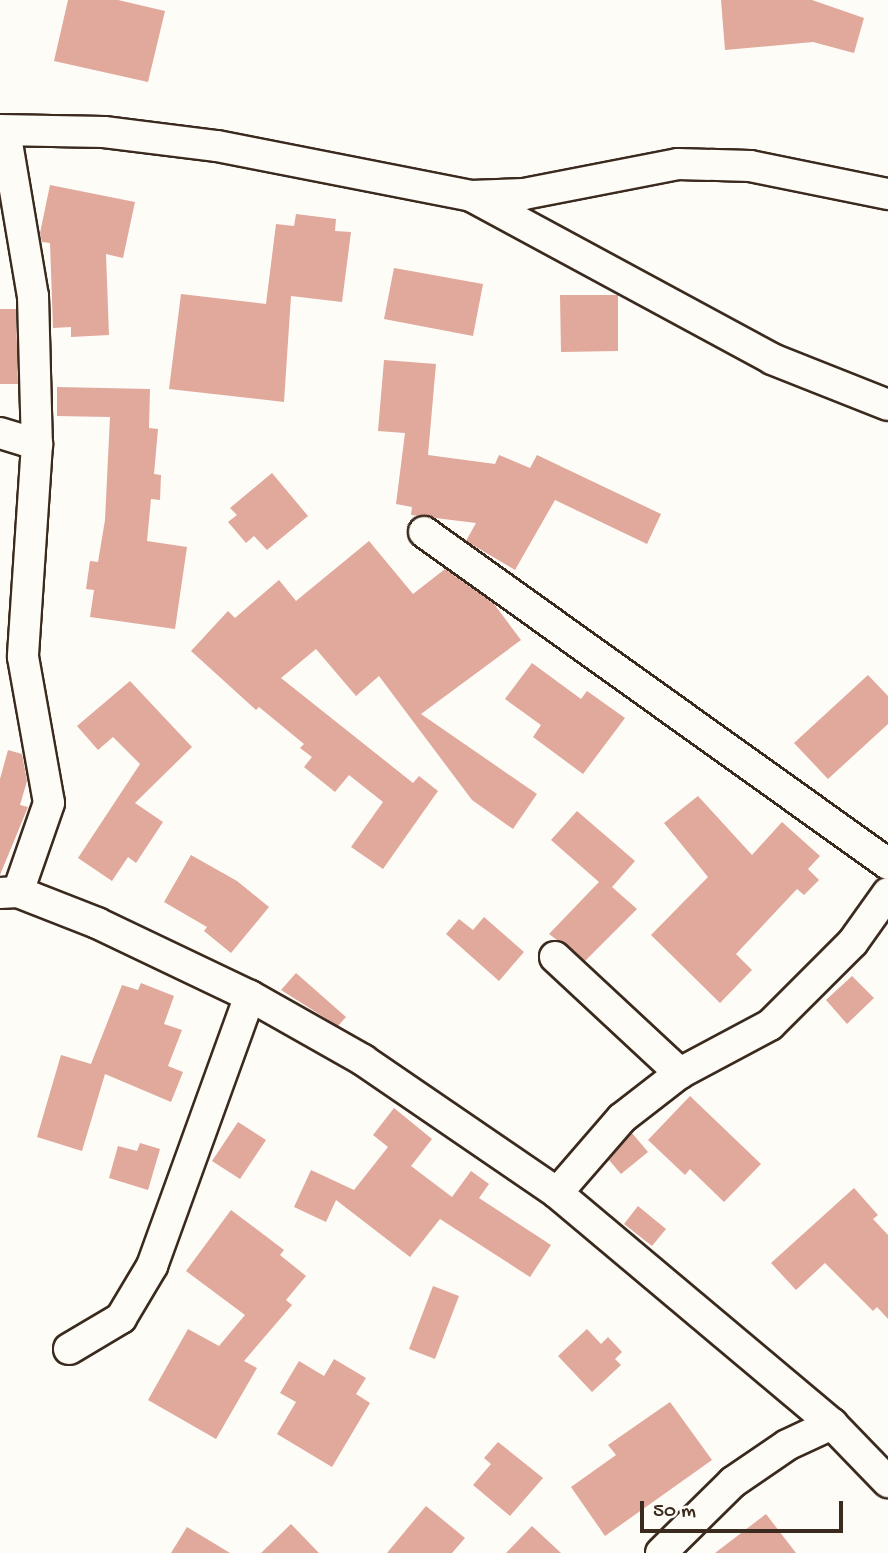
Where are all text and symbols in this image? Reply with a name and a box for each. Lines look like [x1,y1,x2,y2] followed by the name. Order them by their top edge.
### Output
[643,1486,846,1530] scale bar
[653,1500,696,1525] text: 50 m

